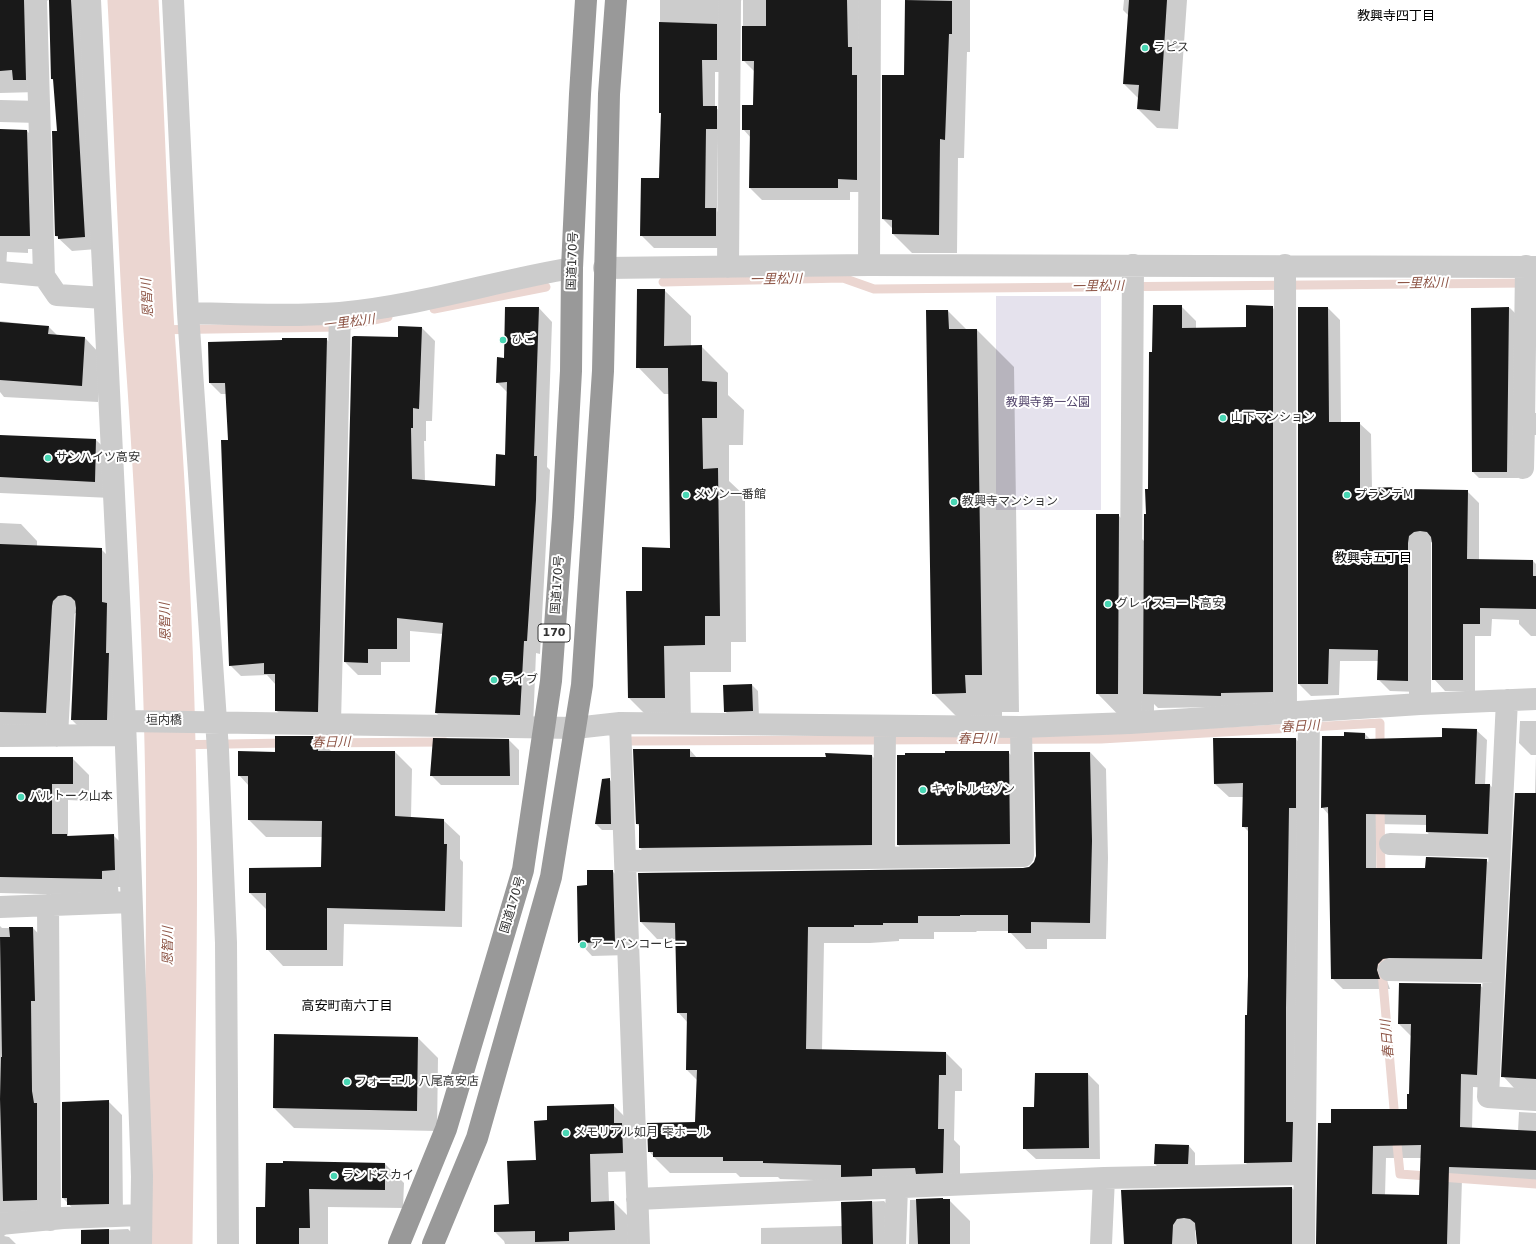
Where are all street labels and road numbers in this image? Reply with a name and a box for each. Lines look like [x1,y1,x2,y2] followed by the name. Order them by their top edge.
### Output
[565,231,581,291] street label: 国道170号
[549,555,567,615] street label: 国道170号
[538,624,570,642] road number: 170
[146,714,182,728] street label: 垣内橋
[498,875,528,935] street label: 国道170号

